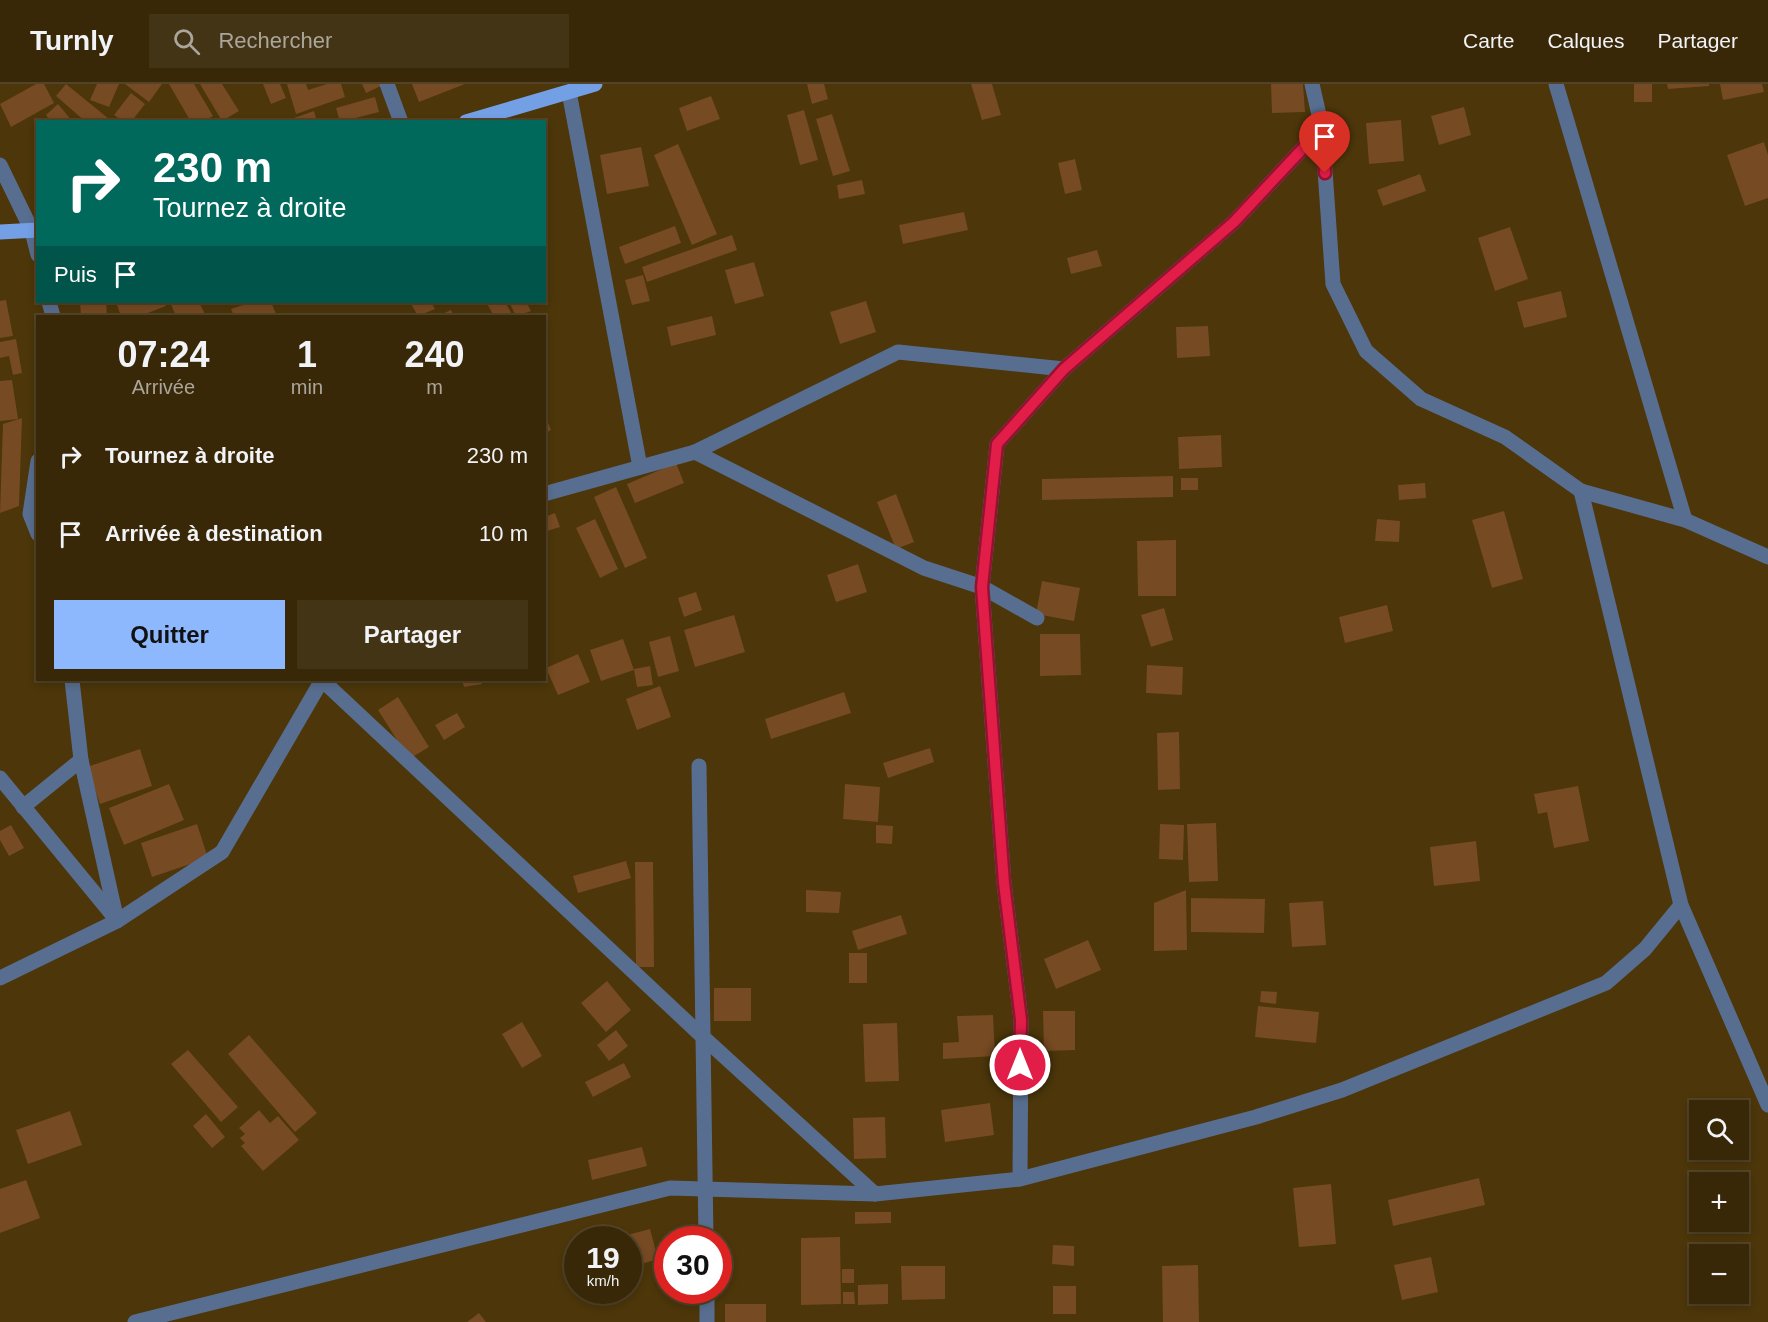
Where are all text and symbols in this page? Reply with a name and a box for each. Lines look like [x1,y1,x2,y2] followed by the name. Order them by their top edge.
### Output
[149,14,569,68] search box
[30,25,113,56] text: Turnly
[170,25,203,58] icon: search
[218,28,332,53] text: Rechercher
[1463,29,1514,52] text: Carte
[1547,29,1624,52] text: Calques
[1657,29,1738,52] text: Partager
[1299,111,1350,173] pin
[1308,120,1341,153] icon: arrive
[54,144,132,222] icon: right
[153,144,272,191] text: 230 m
[153,193,347,223] text: Tournez à droite
[109,258,142,291] icon: arrive
[54,262,97,287] text: Puis
[117,334,209,375] text: 07:24
[297,334,317,375] text: 1
[404,334,465,375] text: 240
[132,376,195,398] text: Arrivée
[291,376,323,398] text: min
[426,376,443,398] text: m
[54,440,87,473] icon: right
[105,443,275,468] text: Tournez à droite
[467,443,528,468] text: 230 m
[54,518,87,551] icon: arrive
[105,521,323,546] text: Arrivée à destination
[479,521,528,546] text: 10 m
[54,600,285,669] button: Quitter
[297,600,528,669] button: Partager
[988,1033,1052,1097] position arrow
[1689,1100,1749,1304] map controls
[1689,1100,1749,1160] button: search
[1689,1172,1749,1232] button: +
[654,1226,732,1304] speed limit sign: 30
[586,1241,620,1274] text: 19
[1689,1244,1749,1304] button: −
[587,1272,619,1289] text: km/h

